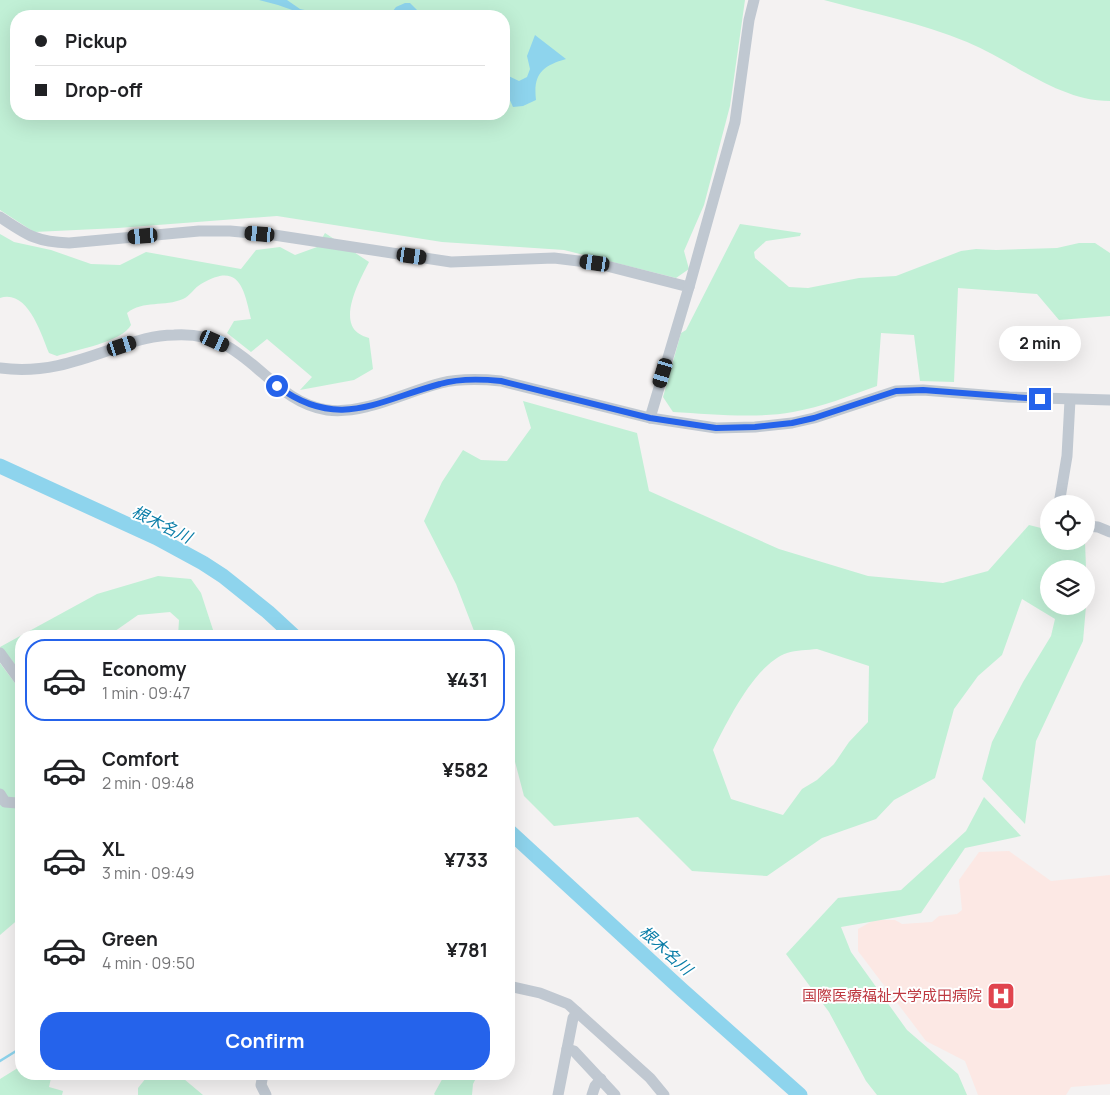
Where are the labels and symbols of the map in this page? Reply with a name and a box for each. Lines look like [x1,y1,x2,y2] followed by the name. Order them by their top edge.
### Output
[244,225,275,243] car
[127,227,158,245] car
[396,246,427,266] car
[579,253,610,273] car
[999,326,1081,362] callout: 2 min
[198,328,231,354] car
[105,334,138,358] car
[651,356,674,390] car
[266,375,288,397] route start
[1029,388,1051,410] route end
[128,500,197,549] water label: 根木名川
[635,920,699,981] water label: 根木名川
[986,981,1016,1011] hospital icon: 国際医療福祉大学成田病院
[802,985,982,1006] place label: 国際医療福祉大学成田病院

